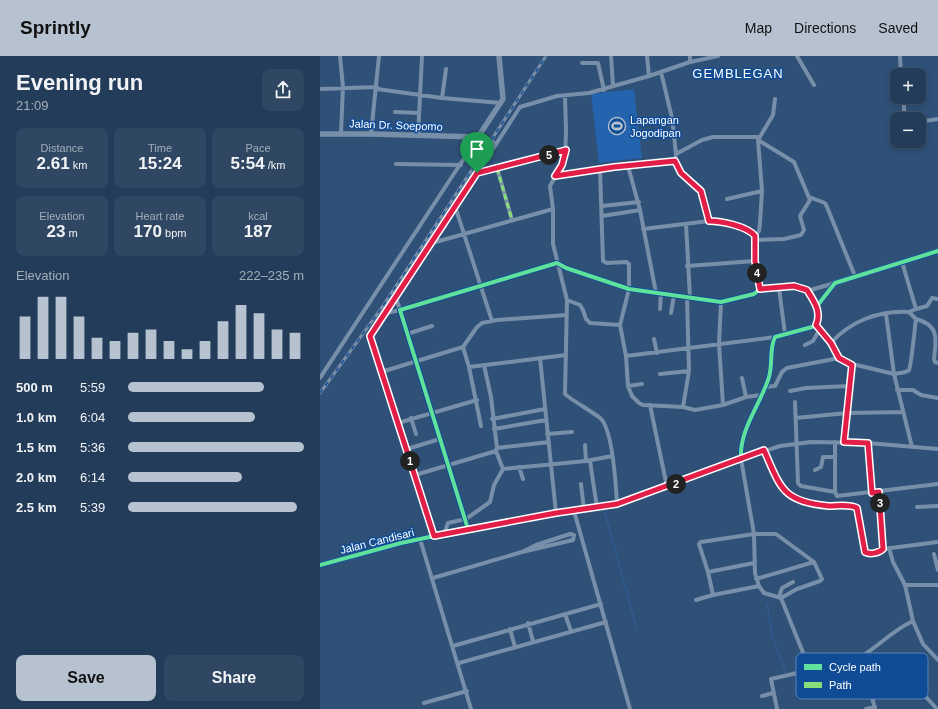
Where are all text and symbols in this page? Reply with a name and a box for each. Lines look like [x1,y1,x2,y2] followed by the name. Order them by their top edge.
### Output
[20,17,91,38] text: Sprintly
[745,20,772,36] text: Map
[794,20,856,36] text: Directions
[878,20,918,36] text: Saved
[692,66,784,81] district label: GEMBLEGAN
[890,68,926,148] map controls
[890,68,926,104] button: +
[262,69,304,111] button: share
[16,70,143,95] text: Evening run
[16,98,49,113] text: 21:09
[890,112,926,148] button: −
[630,114,681,139] place label: Lapangan Jogodipan
[607,116,627,136] sports icon: Lapangan Jogodipan
[349,117,443,133] street label: Jalan Dr. Soepomo
[460,132,494,173] pin
[466,138,488,160] icon: arrive
[41,142,83,154] text: Distance
[148,142,172,154] text: Time
[245,142,271,154] text: Pace
[539,145,559,165] pin: 5
[546,149,552,161] text: 5
[37,154,70,173] text: 2.61
[138,154,182,173] text: 15:24
[231,154,265,173] text: 5:54
[70,159,87,171] text: km
[265,159,285,171] text: /km
[39,210,85,222] text: Elevation
[136,210,184,222] text: Heart rate
[248,210,268,222] text: kcal
[46,222,65,241] text: 23
[134,222,162,241] text: 170
[244,222,272,241] text: 187
[65,227,78,239] text: m
[162,227,186,239] text: bpm
[747,263,767,283] pin: 4
[754,267,760,279] text: 4
[16,268,69,283] text: Elevation
[239,268,304,283] text: 222–235 m
[16,380,53,395] text: 500 m
[80,380,105,395] text: 5:59
[16,410,56,425] text: 1.0 km
[80,410,105,425] text: 6:04
[16,440,56,455] text: 1.5 km
[80,440,105,455] text: 5:36
[400,451,420,471] pin: 1
[407,455,413,467] text: 1
[16,470,56,485] text: 2.0 km
[80,470,105,485] text: 6:14
[666,474,686,494] pin: 2
[673,478,679,490] text: 2
[870,493,890,513] pin: 3
[877,497,883,509] text: 3
[16,500,56,515] text: 2.5 km
[80,500,105,515] text: 5:39
[339,526,415,556] street label: Jalan Candisari
[796,653,928,699] legend
[16,655,156,701] button: Save
[164,655,304,701] button: Share
[829,661,881,673] text: Cycle path
[829,679,852,691] text: Path

